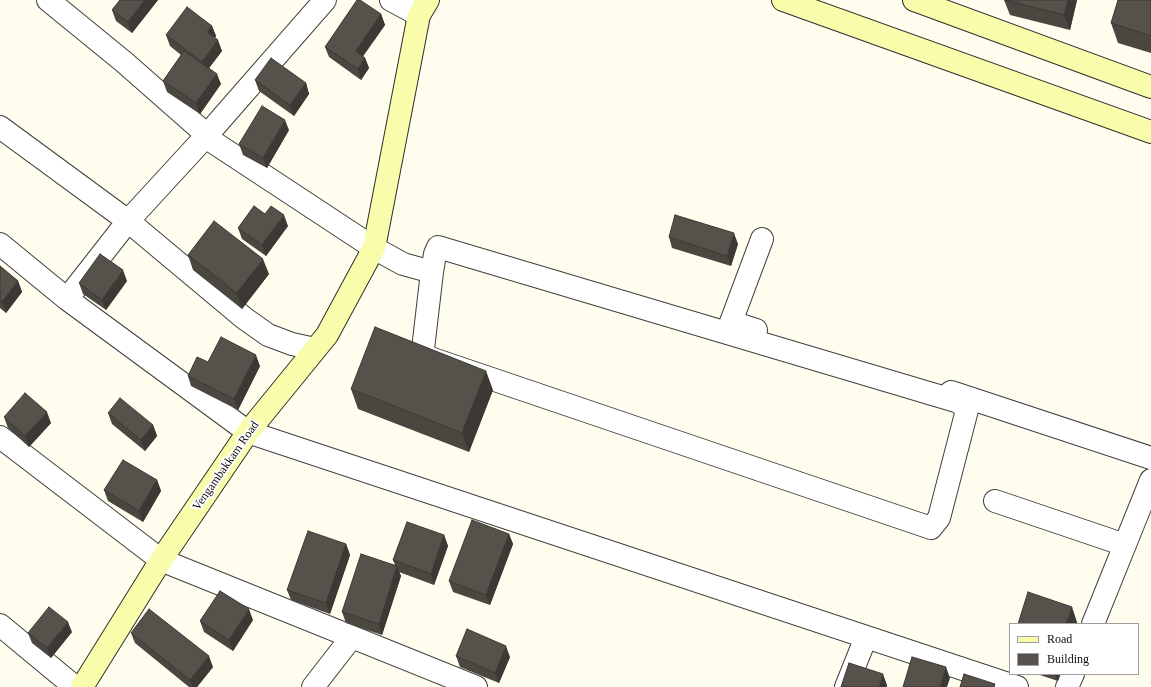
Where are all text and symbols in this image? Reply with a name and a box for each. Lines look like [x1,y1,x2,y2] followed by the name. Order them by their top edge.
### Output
[190,419,262,513] street label: Vengambakkam Road
[1009,623,1139,675] legend
[1047,632,1072,646] text: Road
[1047,652,1089,666] text: Building

